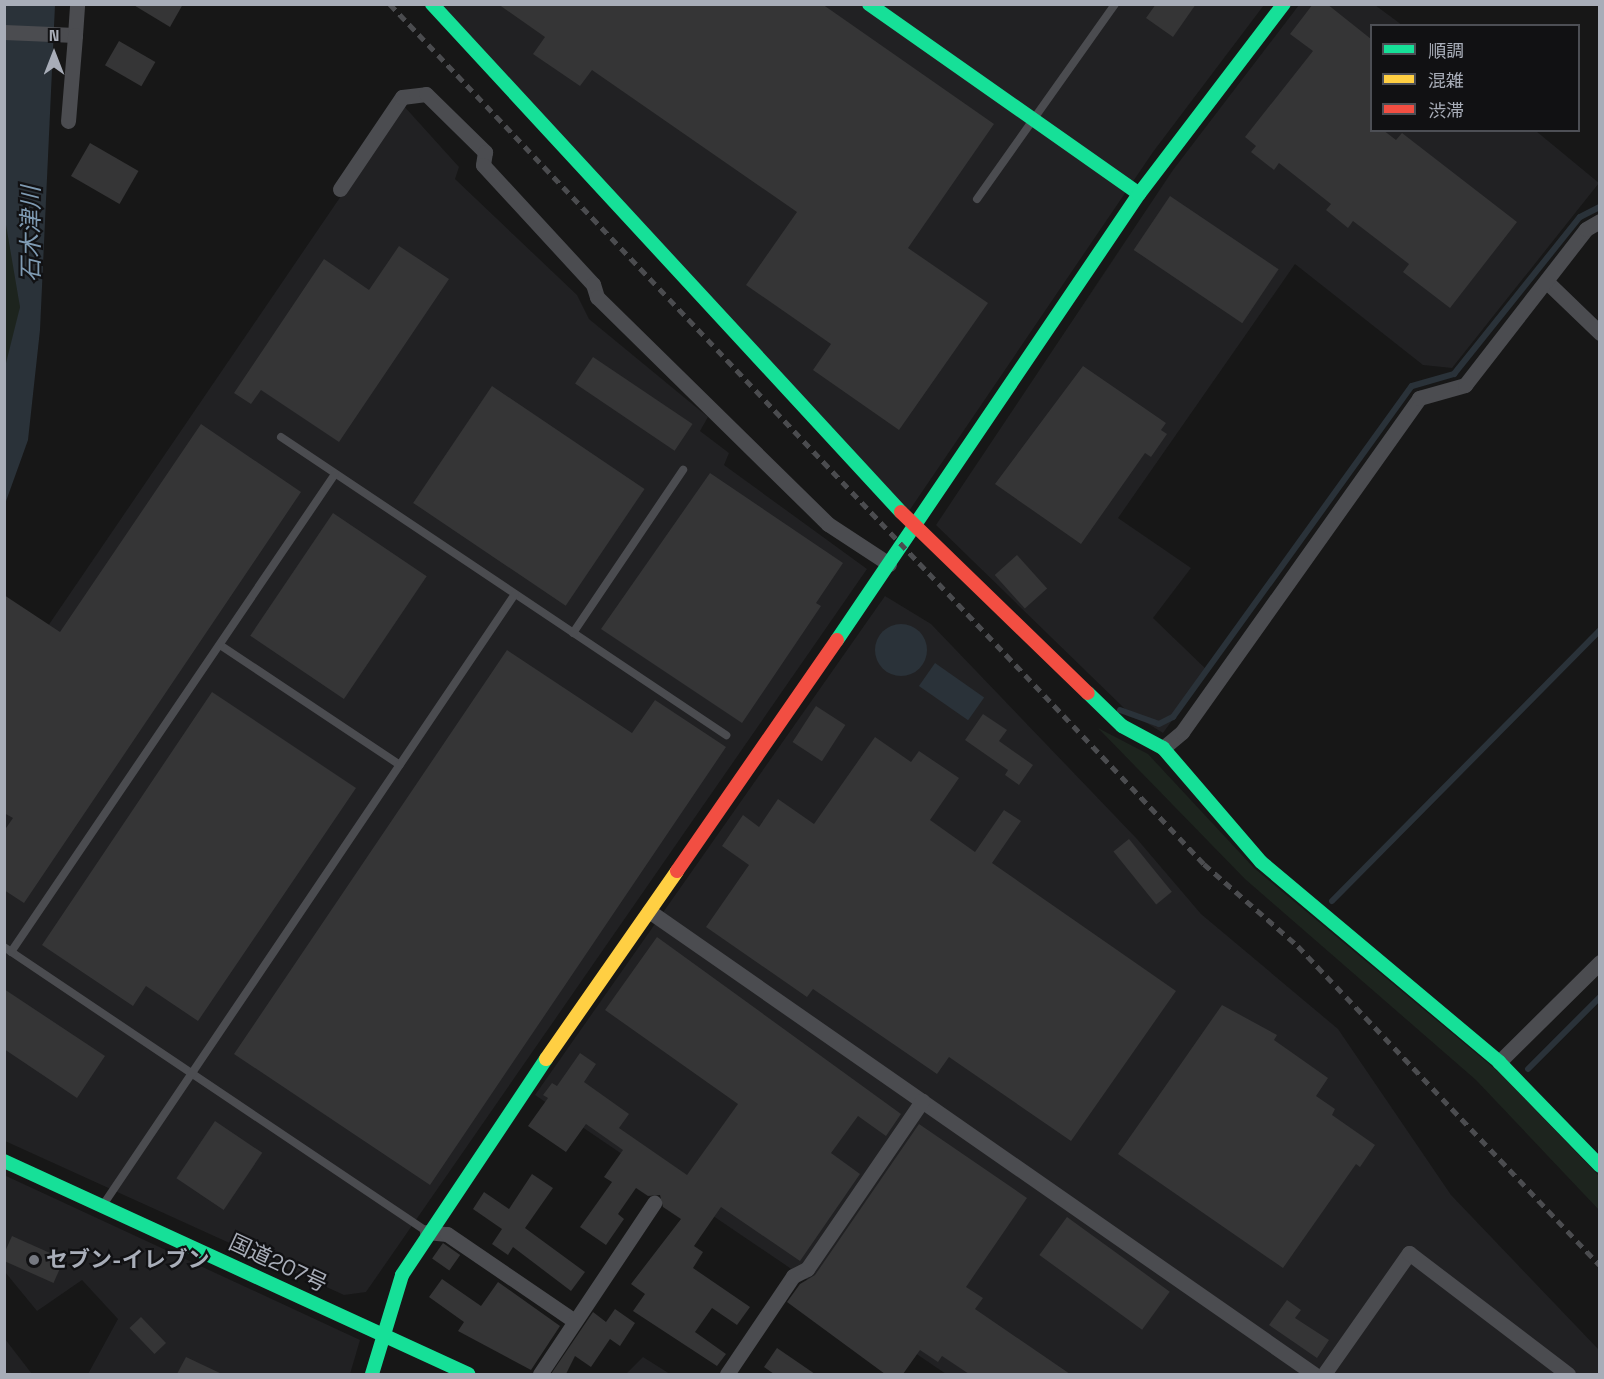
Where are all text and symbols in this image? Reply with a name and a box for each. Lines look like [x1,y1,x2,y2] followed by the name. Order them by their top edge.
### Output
[24,24,84,84] north arrow
[1370,24,1580,132] legend
[49,25,59,46] text: N
[1428,39,1464,62] text: 順調
[1428,69,1464,92] text: 混雑
[1428,99,1464,122] text: 渋滞
[17,186,45,282] water label: 石木津川
[225,1229,331,1297] street label: 国道207号
[46,1247,210,1273] place label: セブン-イレブン
[27,1253,41,1267] marker: セブン-イレブン

